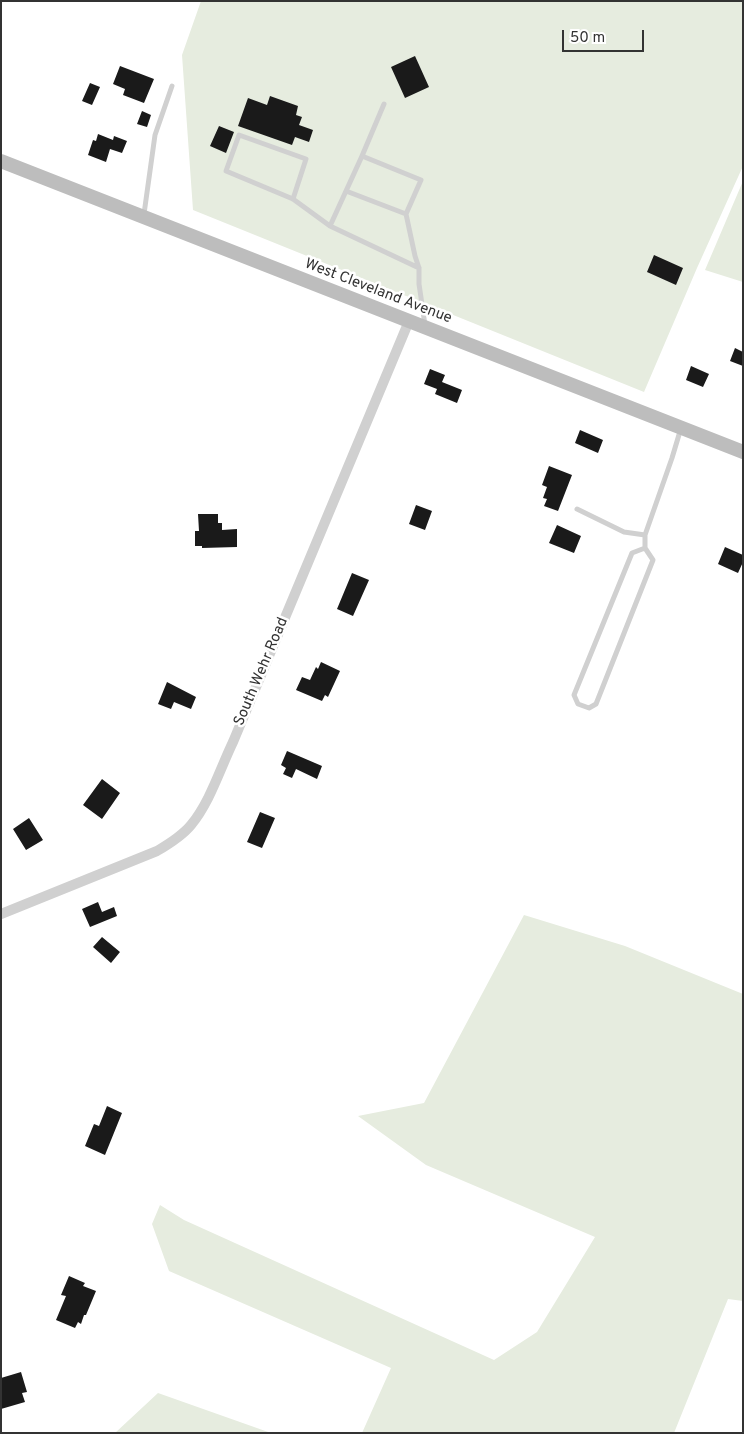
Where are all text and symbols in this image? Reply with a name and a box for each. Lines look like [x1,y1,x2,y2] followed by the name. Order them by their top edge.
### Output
[564,20,646,52] scale bar
[570,29,605,48] text: 50 m
[302,256,454,328] street label: West Cleveland Avenue
[231,615,293,729] street label: South Wehr Road

